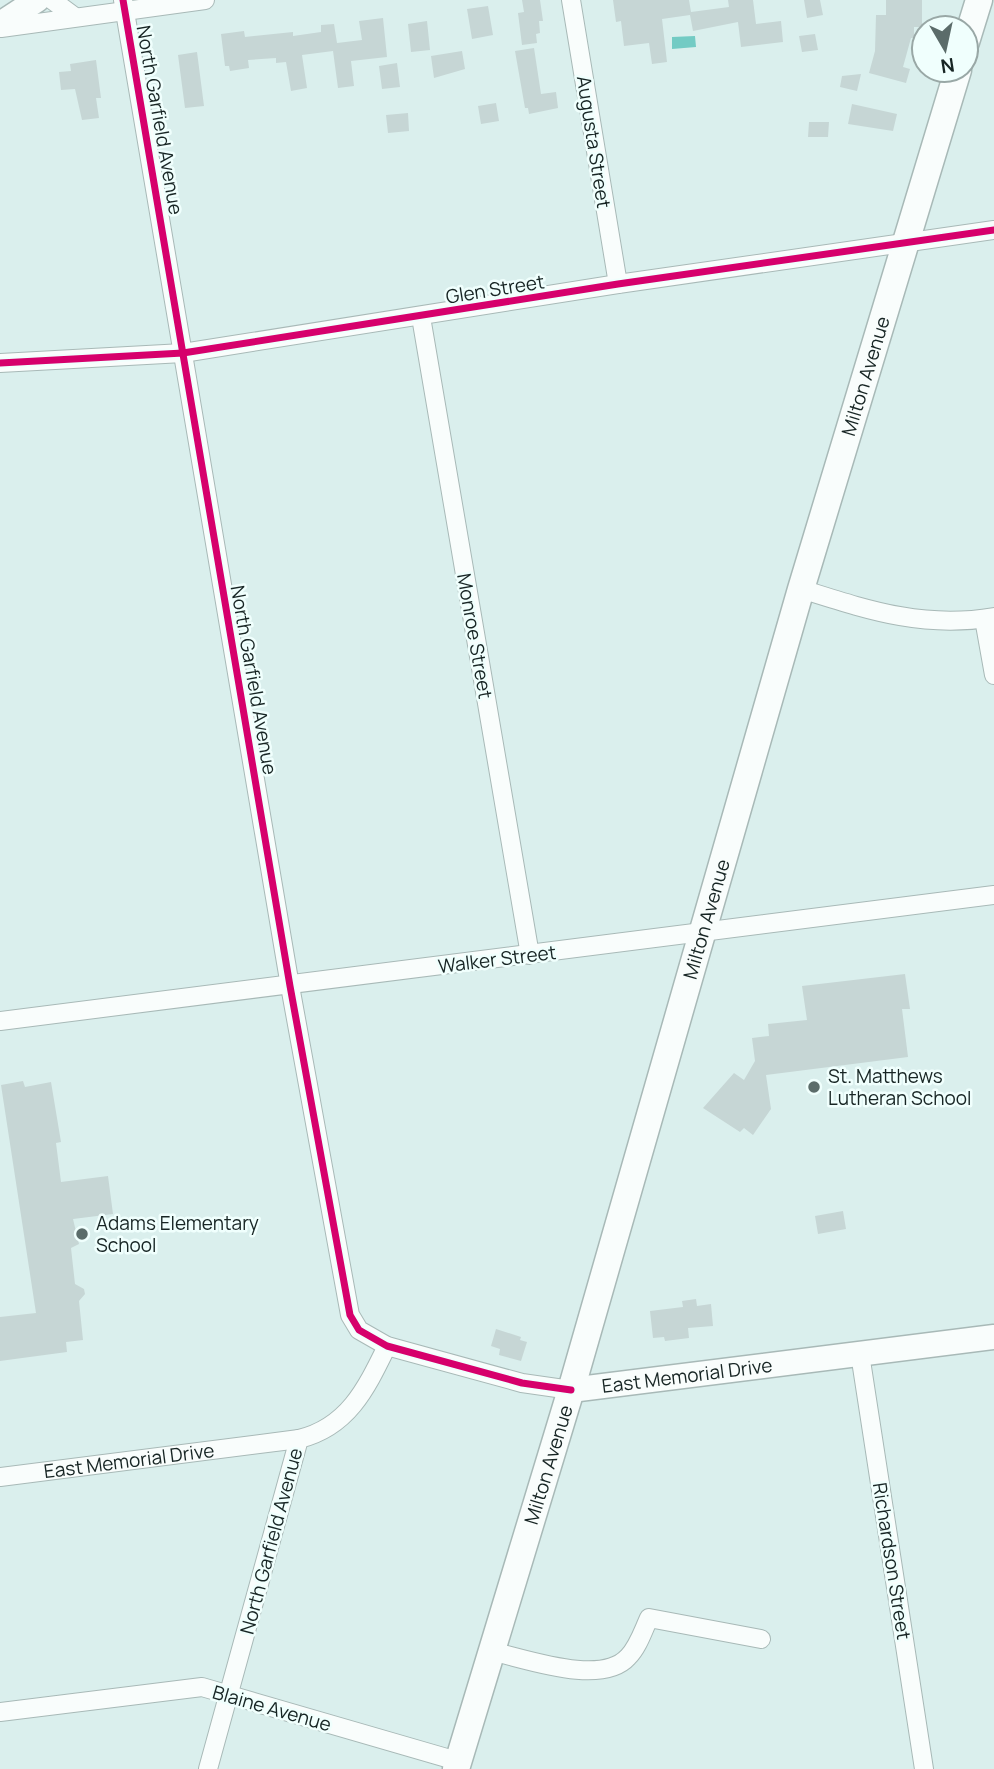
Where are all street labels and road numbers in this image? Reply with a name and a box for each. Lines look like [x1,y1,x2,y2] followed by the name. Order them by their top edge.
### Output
[131,23,189,217] street label: North Garfield Avenue
[571,74,617,210] street label: Augusta Street
[444,268,546,310] street label: Glen Street
[835,313,896,439] street label: Milton Avenue
[451,571,499,701] street label: Monroe Street
[225,583,283,777] street label: North Garfield Avenue
[677,856,736,982] street label: Milton Avenue
[437,939,557,979] street label: Walker Street
[600,1352,774,1399] street label: East Memorial Drive
[518,1402,579,1528] street label: Milton Avenue
[42,1437,216,1484] street label: East Memorial Drive
[234,1445,308,1637] street label: North Garfield Avenue
[867,1481,917,1641] street label: Richardson Street
[210,1679,334,1737] street label: Blaine Avenue

